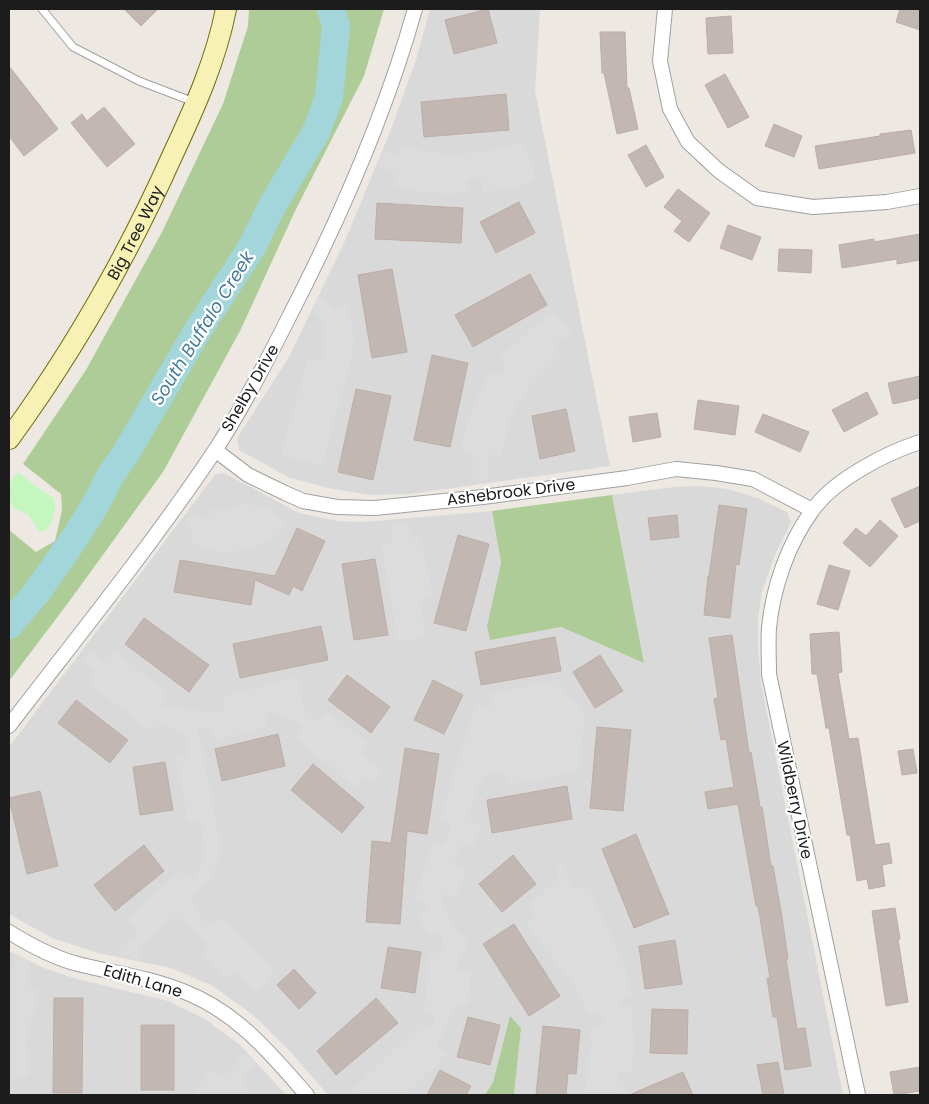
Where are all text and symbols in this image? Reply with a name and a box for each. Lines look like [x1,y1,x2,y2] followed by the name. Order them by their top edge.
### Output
[101,182,168,284] street label: Big Tree Way
[144,246,260,410] water label: South Buffalo Creek
[216,340,284,436] street label: Shelby Drive
[445,473,577,511] street label: Ashebrook Drive
[771,739,819,861] street label: Wildberry Drive
[101,959,185,1003] street label: Edith Lane

